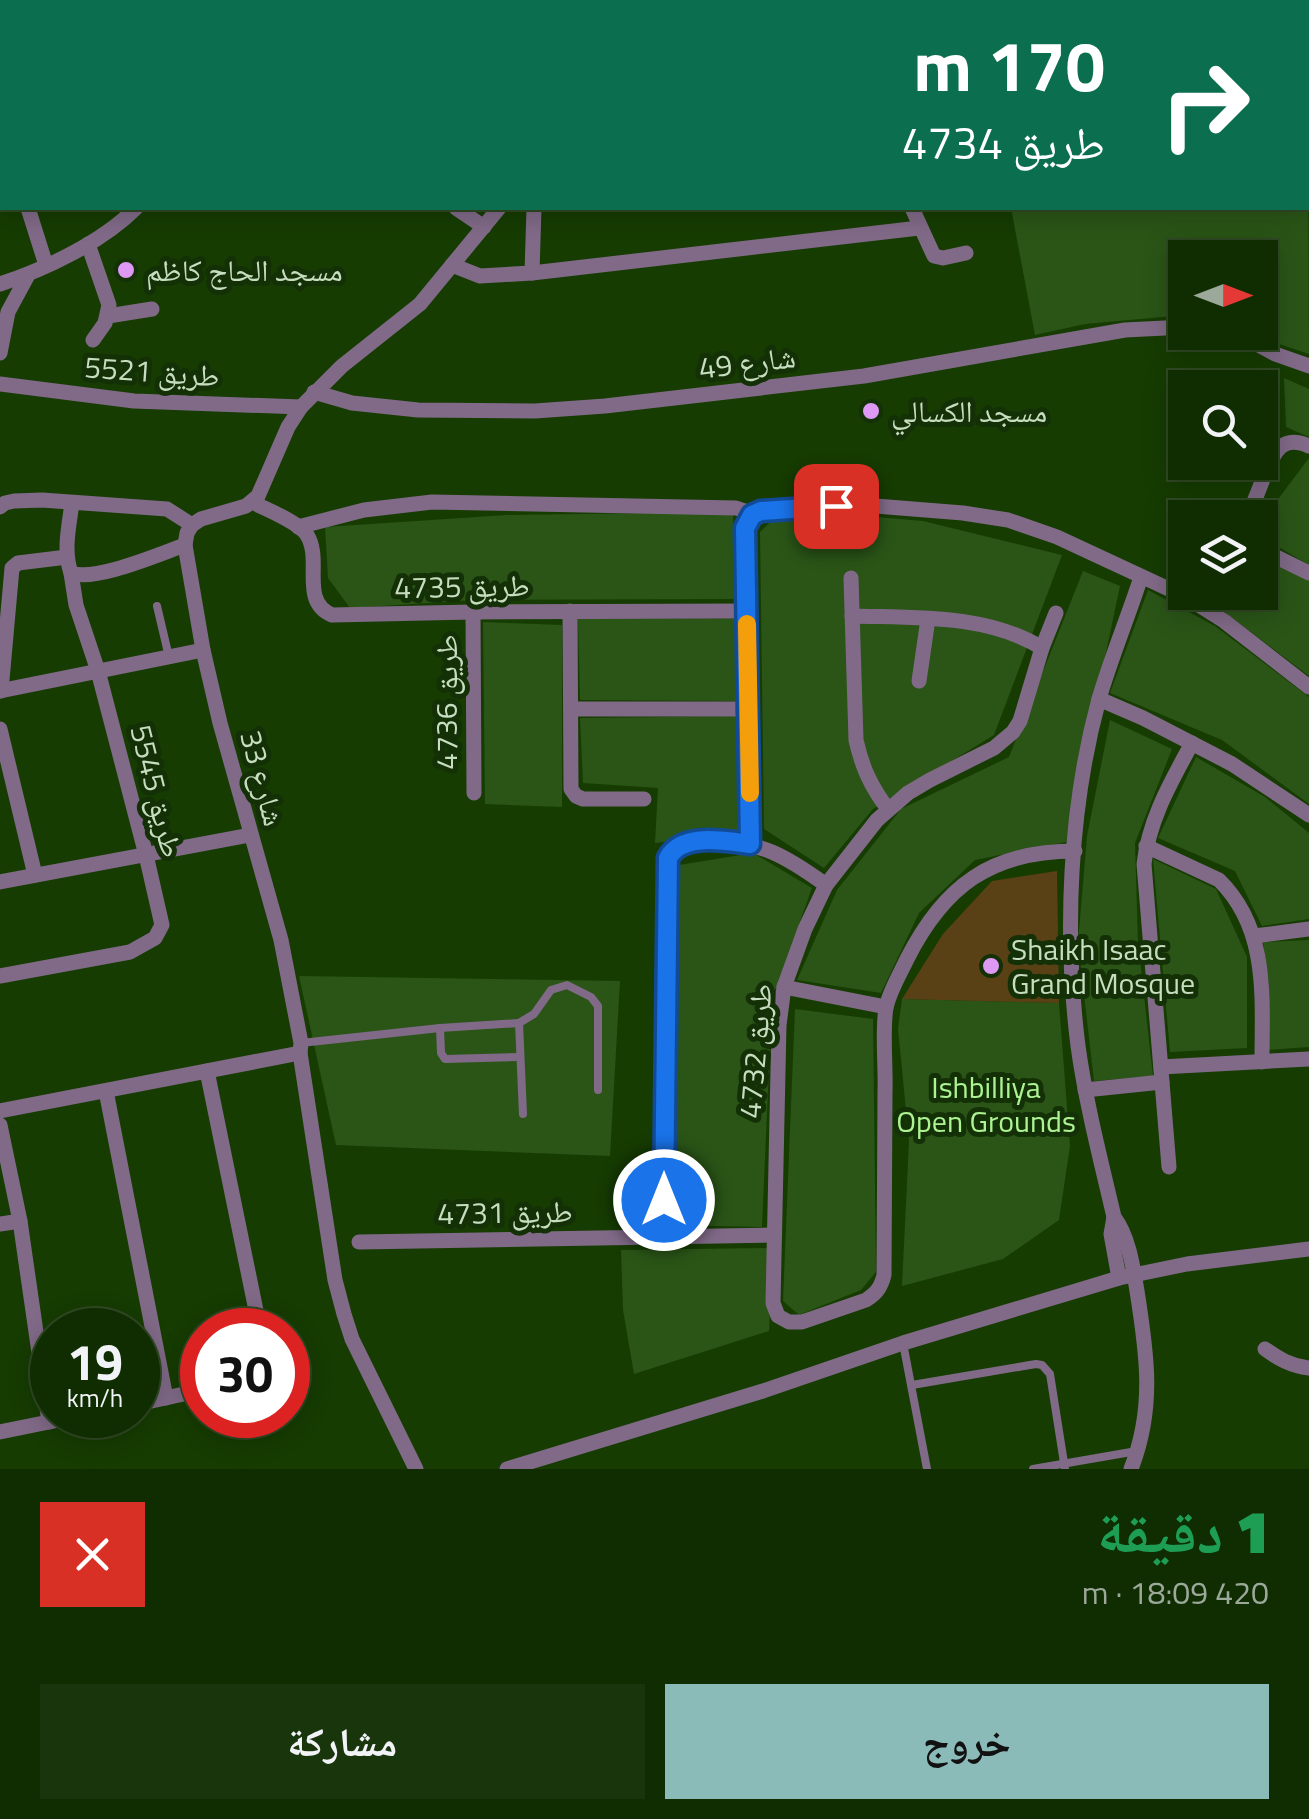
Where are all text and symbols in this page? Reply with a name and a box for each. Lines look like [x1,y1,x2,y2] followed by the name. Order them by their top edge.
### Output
[913,12,1105,118] text: 170 m
[1140,40,1270,170] icon: right
[902,108,1105,176] text: طريق 4734
[1168,240,1278,350] north arrow
[1168,240,1278,610] map controls
[146,247,343,293] place label: مسجد الحاج كاظم
[115,259,137,281] marker: مسجد الحاج كاظم
[696,333,798,391] street label: شارع 49
[83,343,221,399] street label: طريق 5521
[1168,370,1278,480] button: search
[891,388,1047,436] place label: مسجد الكسالي
[860,400,882,422] marker: مسجد الكسالي
[794,464,879,549] pin
[809,479,864,534] icon: arrive
[1168,500,1278,610] button: layers
[394,562,530,610] street label: طريق 4735
[423,634,469,770] street label: طريق 4736
[118,720,196,862] street label: طريق 5545
[228,725,298,831] street label: شارع 33
[1011,926,1195,1006] place label: Shaikh Isaac Grand Mosque
[980,955,1002,977] marker: Shaikh Isaac Grand Mosque
[726,982,784,1120] street label: طريق 4732
[896,1064,1076,1144] park label: Ishbilliya Open Grounds
[612,1148,716,1252] position arrow
[437,1188,573,1236] street label: طريق 4731
[180,1308,310,1438] speed limit sign: 30
[67,1323,123,1399] text: 19
[67,1379,123,1417] text: km/h
[1097,1485,1269,1576] text: 1 دقيقة
[40,1502,145,1607] button: close
[1082,1568,1269,1616] text: 420 m · 18:09
[40,1684,645,1799] button: مشاركة
[665,1684,1269,1799] button: خروج

